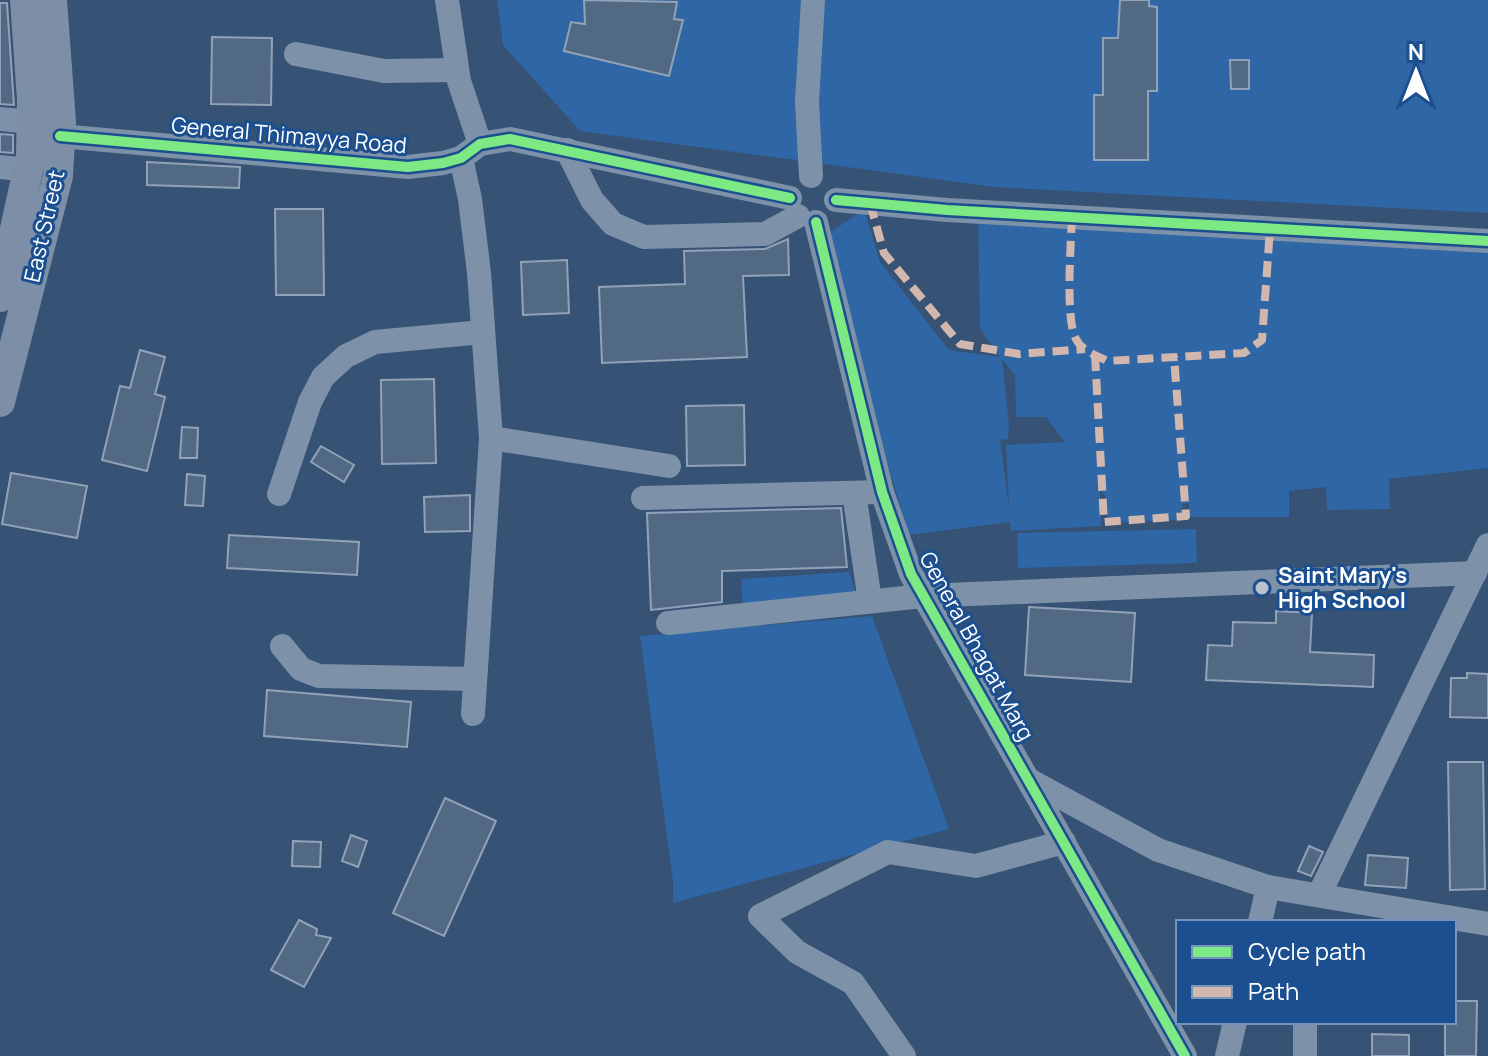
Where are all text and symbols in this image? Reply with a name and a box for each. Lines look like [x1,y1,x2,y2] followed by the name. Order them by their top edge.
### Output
[1376,32,1456,112] north arrow
[1408,37,1424,67] text: N
[170,110,408,160] street label: General Thimayya Road
[17,167,71,285] street label: East Street
[913,546,1041,746] street label: General Bhagat Marg
[1278,560,1407,615] place label: Saint Mary's High School
[1253,579,1271,597] marker: Saint Mary's High School
[1176,920,1456,1024] legend
[1248,934,1366,967] text: Cycle path
[1248,974,1299,1007] text: Path

